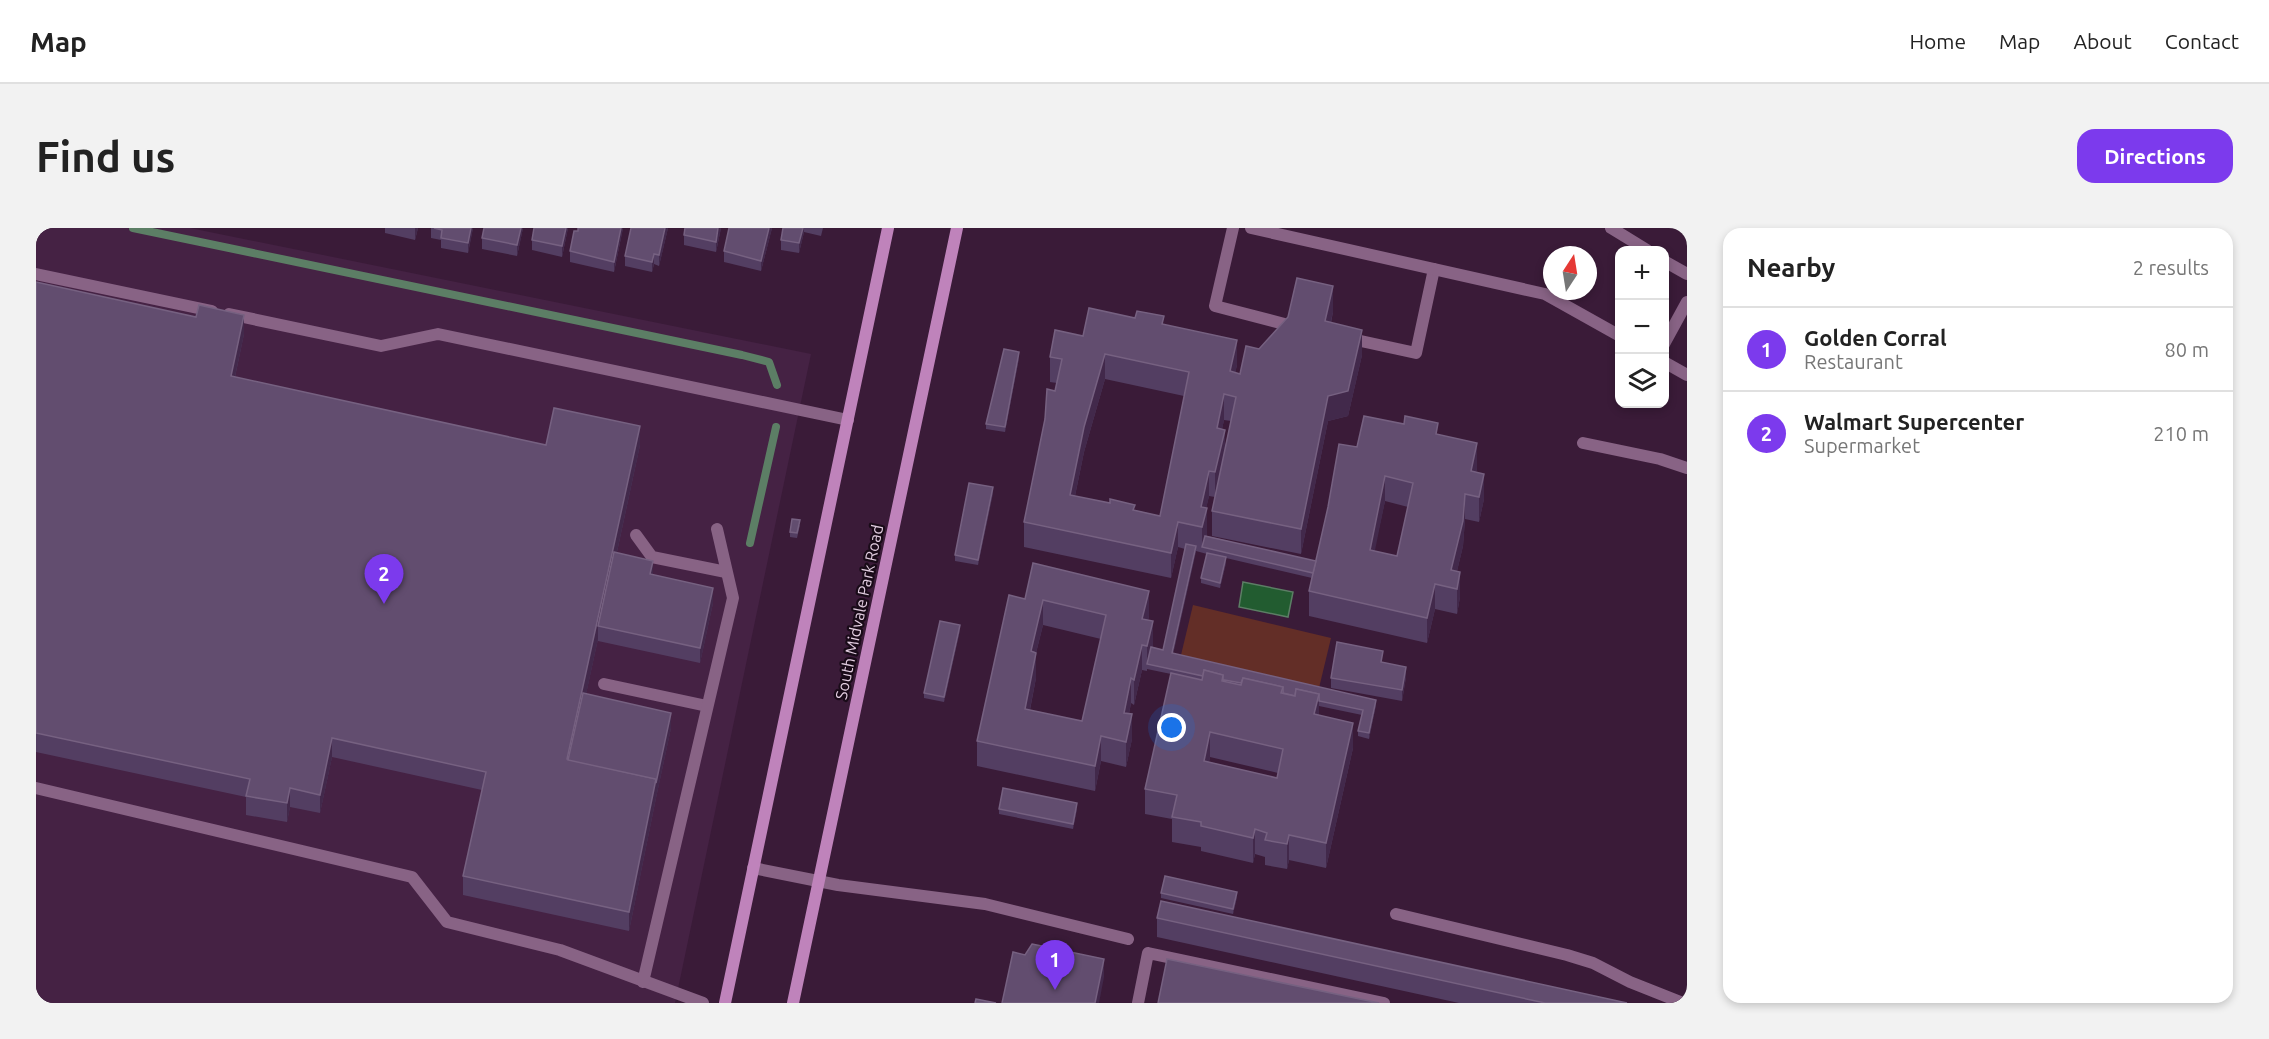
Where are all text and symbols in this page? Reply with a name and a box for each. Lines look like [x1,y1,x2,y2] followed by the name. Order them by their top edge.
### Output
[30,26,87,57] text: Map
[1909,29,1966,53] text: Home
[1999,29,2040,53] text: Map
[2073,29,2132,53] text: About
[2165,29,2239,53] text: Contact
[2077,129,2233,183] button: Directions
[36,133,175,180] text: Find us
[1543,246,1597,300] north arrow
[1615,246,1669,408] map controls
[1615,246,1669,300] button: +
[1747,253,1835,282] text: Nearby
[2133,256,2209,279] text: 2 results
[1615,300,1669,354] button: −
[1804,325,1947,350] text: Golden Corral
[1761,338,1772,361] text: 1
[2165,338,2209,361] text: 80 m
[1804,350,1903,373] text: Restaurant
[1615,354,1669,408] button: layers
[1804,409,2024,434] text: Walmart Supercenter
[1761,422,1772,445] text: 2
[2153,422,2209,445] text: 210 m
[1804,434,1920,457] text: Supermarket
[832,523,886,701] street label: South Midvale Park Road
[364,554,404,604] pin: 2
[1157,713,1186,742] your location
[1036,940,1074,990] pin: 1

